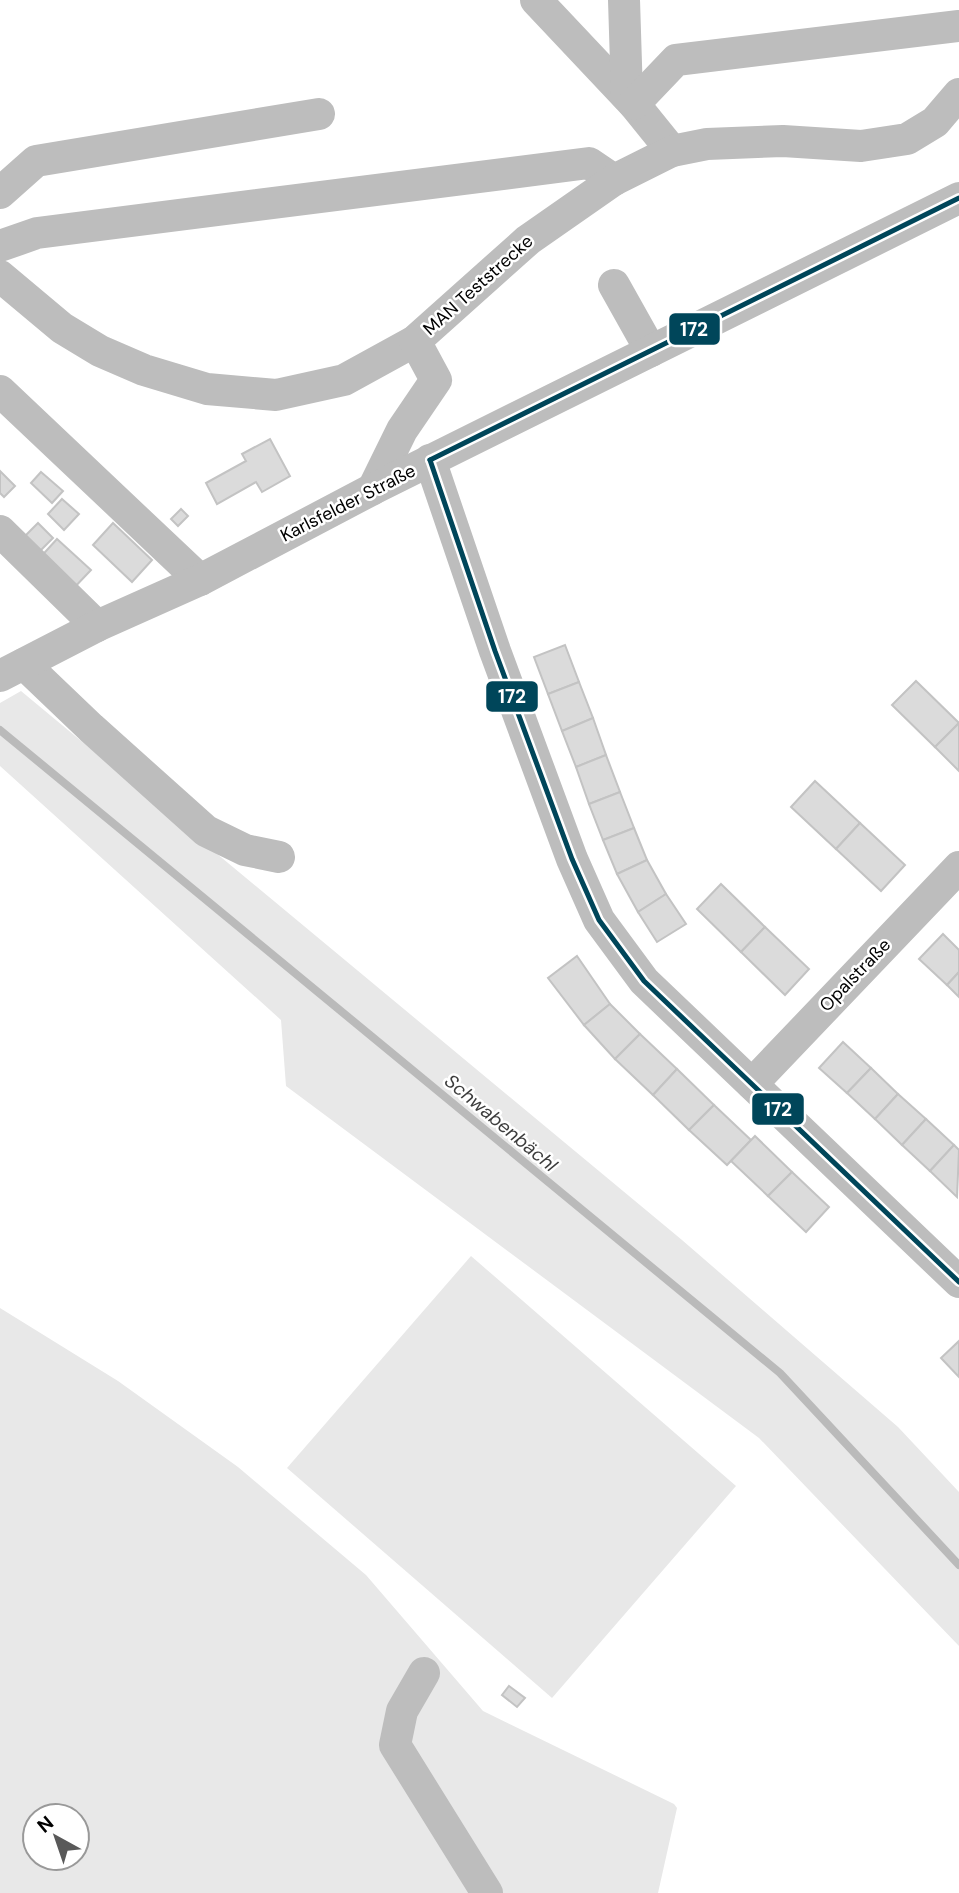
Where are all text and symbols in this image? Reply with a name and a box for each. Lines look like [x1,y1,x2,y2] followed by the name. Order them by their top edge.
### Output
[418,229,538,341] street label: MAN Teststrecke
[668,312,721,346] line badge: 172
[680,317,708,342] text: 172
[276,459,420,547] street label: Karlsfelder Straße
[485,680,539,713] line badge: 172
[498,684,526,709] text: 172
[814,933,896,1017] street label: Opalstraße
[439,1069,563,1178] water label: Schwabenbächl
[751,1092,805,1126] line badge: 172
[764,1097,792,1122] text: 172
[21,1802,91,1872] north arrow
[32,1810,59,1838] text: N

